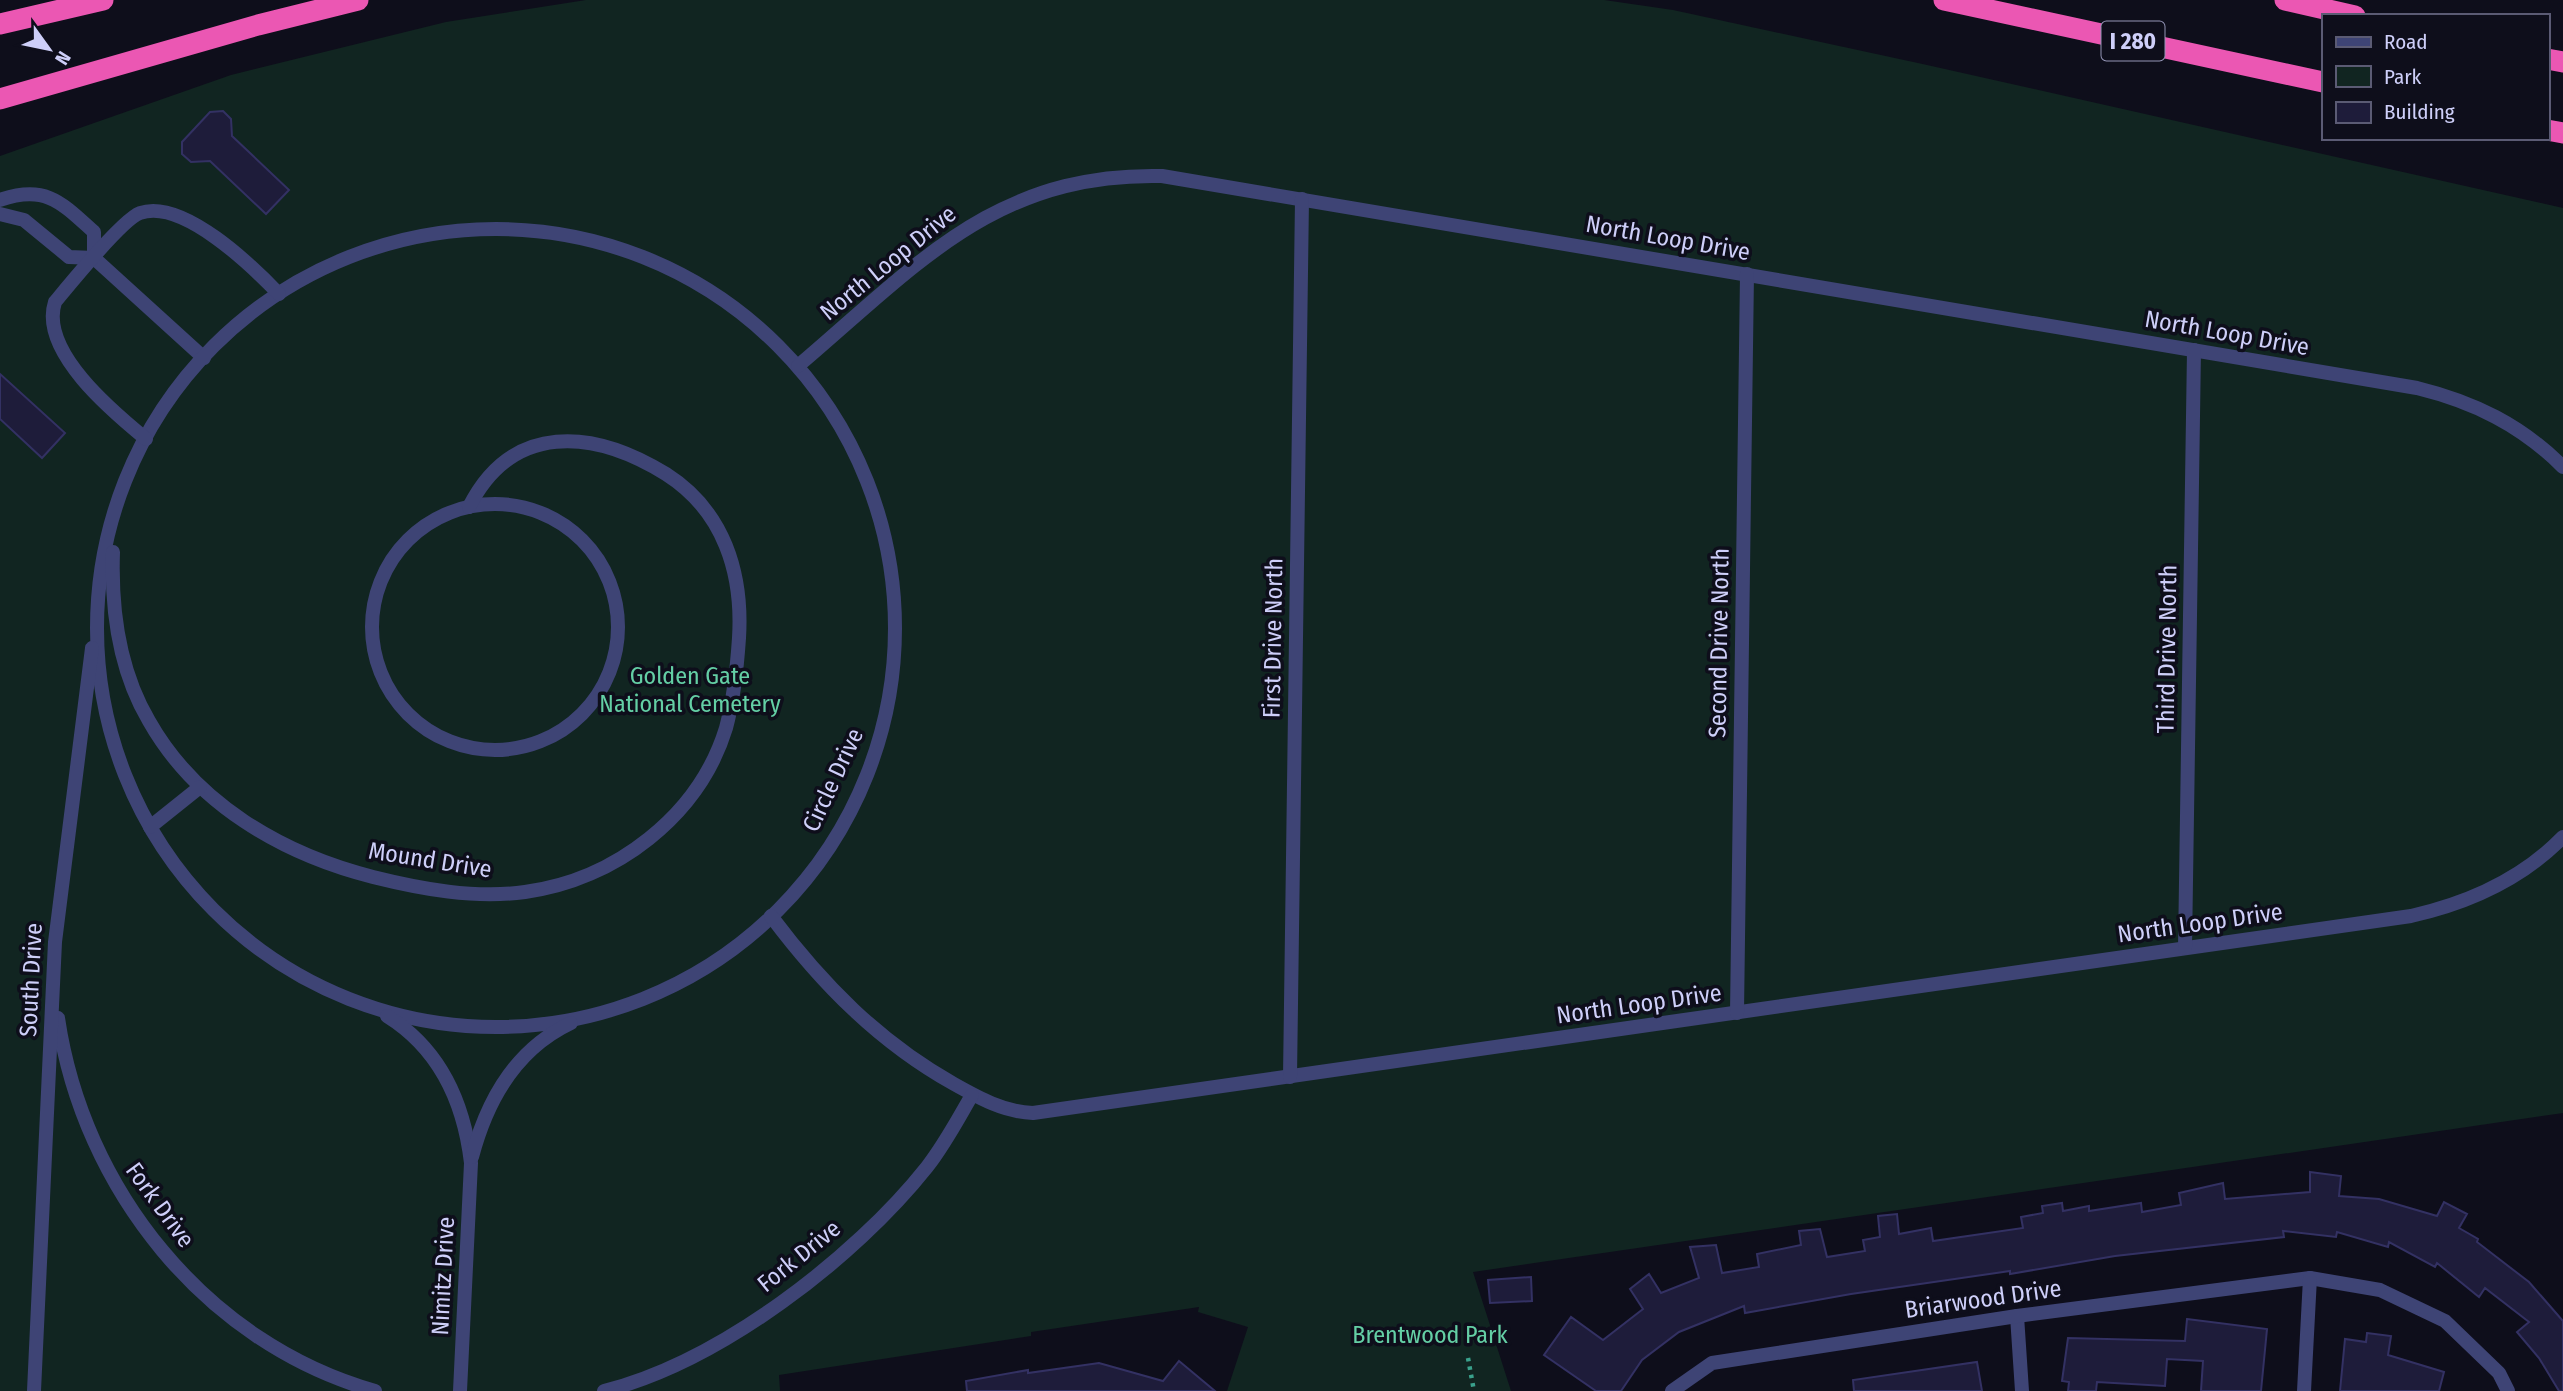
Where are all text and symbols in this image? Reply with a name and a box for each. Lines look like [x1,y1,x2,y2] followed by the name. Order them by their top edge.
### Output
[14,14,84,84] north arrow
[2322,14,2549,140] legend
[2102,22,2164,60] road number: I 280
[2384,29,2428,55] text: Road
[50,47,76,69] text: N
[2384,64,2422,90] text: Park
[2384,99,2455,125] text: Building
[815,200,961,326] street label: North Loop Drive
[1584,210,1752,266] street label: North Loop Drive
[2143,305,2311,361] street label: North Loop Drive
[1703,548,1735,738] street label: Second Drive North
[1258,558,1288,718] street label: First Drive North
[2152,565,2182,733] street label: Third Drive North
[599,662,781,718] park label: Golden Gate National Cemetery
[797,724,869,836] street label: Circle Drive
[366,836,494,884] street label: Mound Drive
[2116,898,2284,948] street label: North Loop Drive
[14,922,48,1038] street label: South Drive
[1555,979,1723,1029] street label: North Loop Drive
[120,1157,200,1253] street label: Fork Drive
[752,1214,846,1298] street label: Fork Drive
[426,1216,460,1336] street label: Nimitz Drive
[1903,1274,2063,1324] street label: Briarwood Drive
[1352,1321,1508,1349] park label: Brentwood Park

